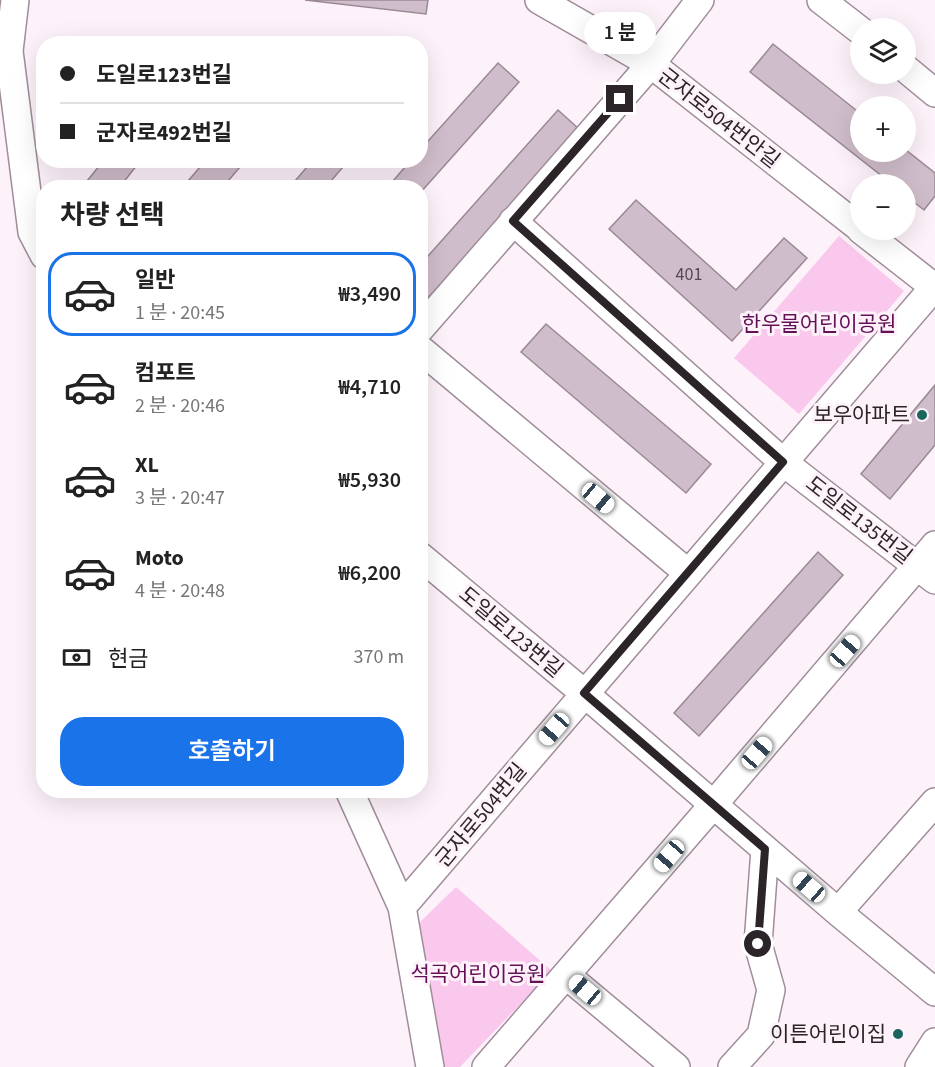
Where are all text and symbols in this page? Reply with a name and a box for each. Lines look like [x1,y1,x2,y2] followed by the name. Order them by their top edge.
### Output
[584,12,656,54] callout: 1 분
[850,18,916,240] map controls
[850,18,916,84] button: layers
[604,19,636,47] text: 1 분
[96,59,232,91] text: 도일로123번길
[652,61,786,175] street label: 군자로504번안길
[606,85,633,112] route end
[850,96,916,162] button: +
[96,117,232,149] text: 군자로492번길
[850,174,916,240] button: −
[60,196,165,235] text: 차량 선택
[676,262,702,287] house number: 401
[135,264,175,296] text: 일반
[63,267,117,321] icon: car
[339,278,401,310] text: ₩3,490
[135,299,225,327] text: 1 분 · 20:45
[742,309,896,339] park label: 한우물어린이공원
[135,357,196,389] text: 컴포트
[63,360,117,414] icon: car
[339,371,401,403] text: ₩4,710
[135,392,225,420] text: 2 분 · 20:46
[813,400,910,430] place label: 보우아파트
[915,408,929,422] marker: 보우아파트
[135,449,159,481] text: XL
[63,453,117,507] icon: car
[339,464,401,496] text: ₩5,930
[799,469,919,571] street label: 도일로135번길
[578,480,618,516] car
[135,484,225,512] text: 3 분 · 20:47
[135,542,184,574] text: Moto
[63,546,117,600] icon: car
[339,557,401,589] text: ₩6,200
[135,577,225,605] text: 4 분 · 20:48
[452,579,570,685] street label: 도일로123번길
[826,632,864,670] car
[60,641,93,674] icon: cash
[108,643,148,675] text: 현금
[354,643,404,671] text: 370 m
[535,710,573,748] car
[60,717,404,786] button: 호출하기
[738,734,776,772] car
[428,756,534,874] street label: 군자로504번길
[650,837,688,875] car
[790,868,828,906] car
[744,930,771,957] route start
[410,959,546,989] park label: 석곡어린이공원
[565,972,605,1008] car
[770,1019,886,1049] place label: 이튼어린이집
[891,1027,905,1041] marker: 이튼어린이집

